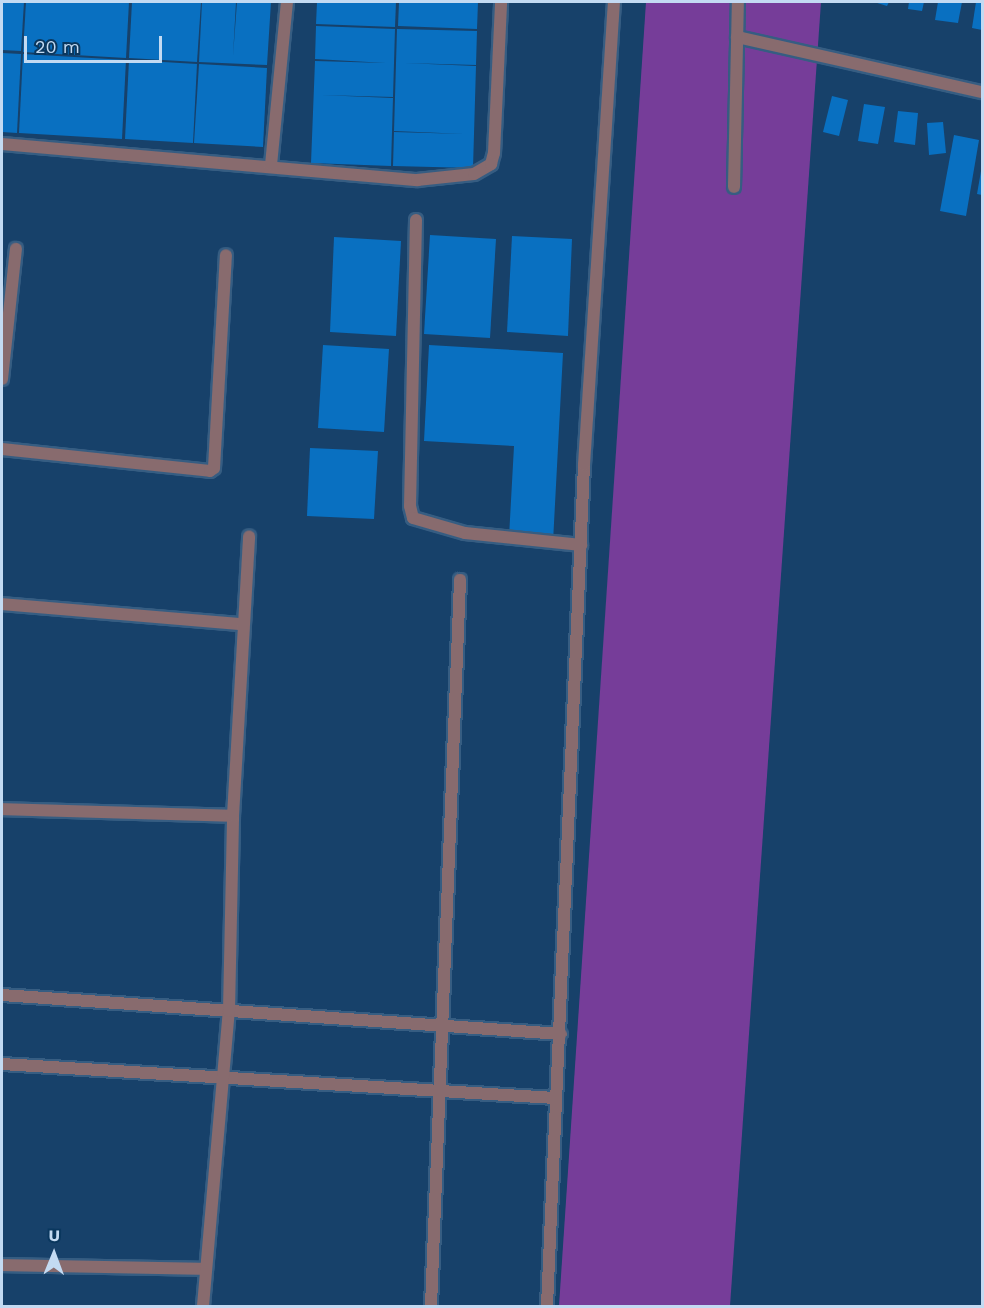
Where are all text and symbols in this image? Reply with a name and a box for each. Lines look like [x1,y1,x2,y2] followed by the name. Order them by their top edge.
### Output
[27,24,165,62] scale bar
[35,36,80,57] text: 20 m
[24,1224,84,1284] north arrow
[48,1226,60,1245] text: U

